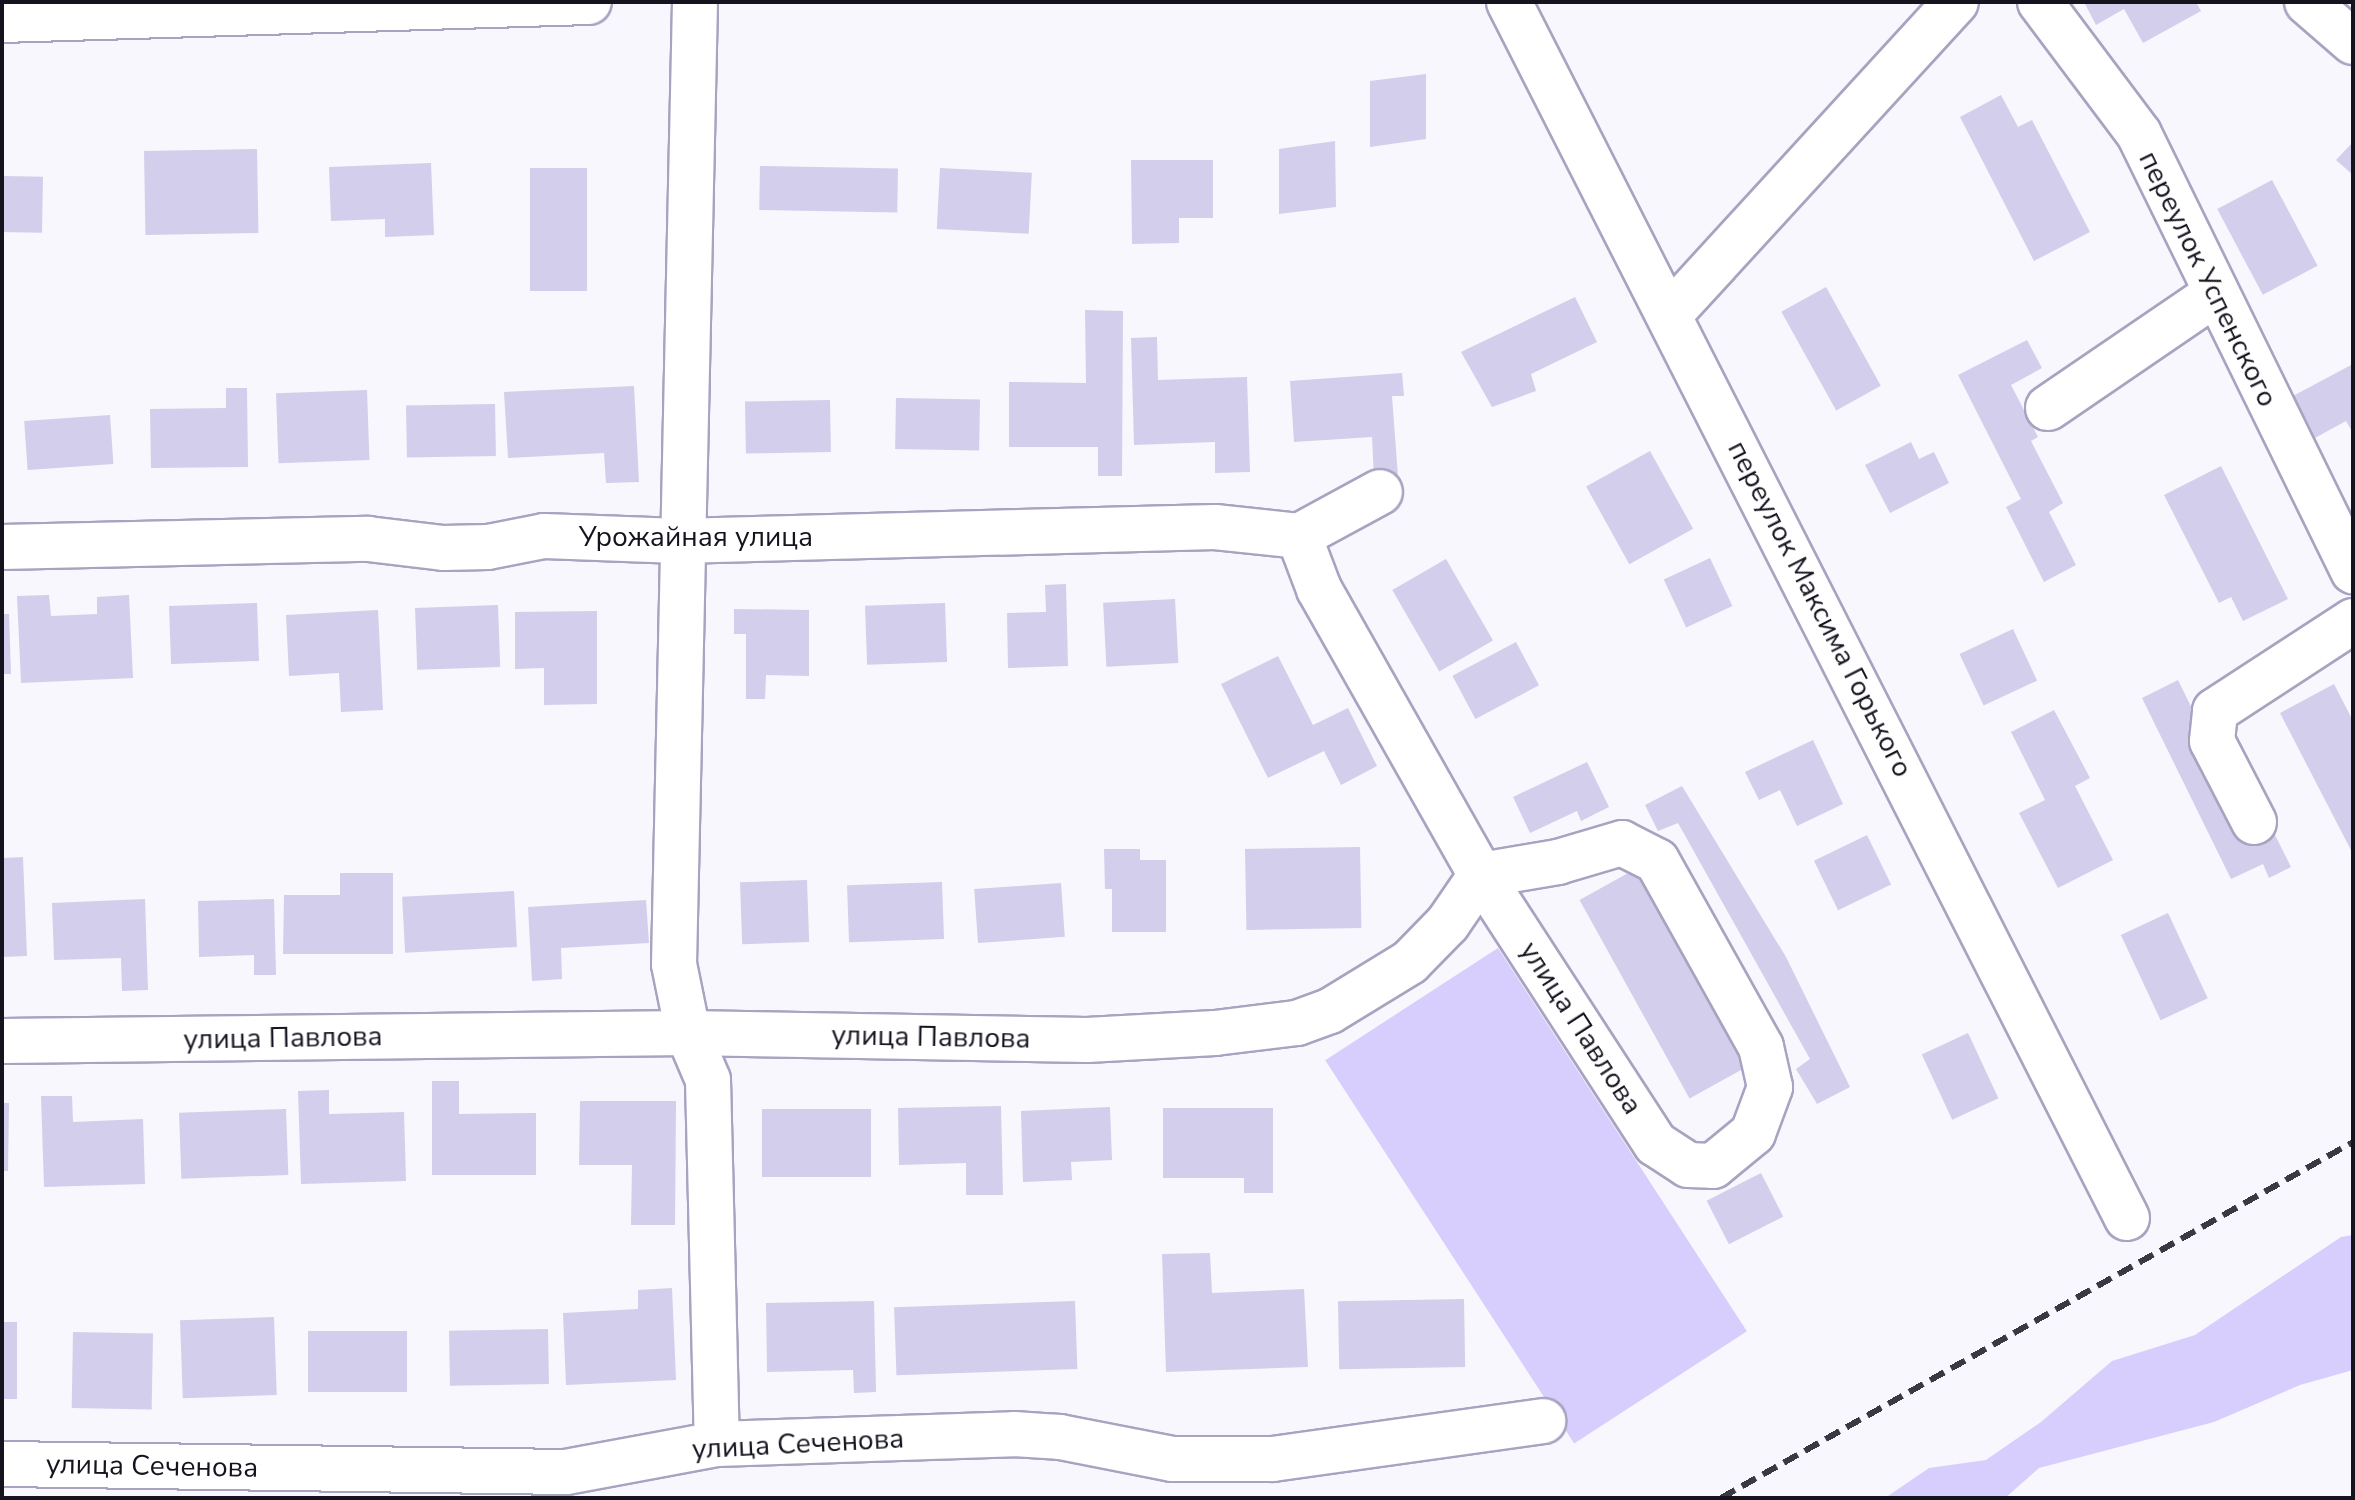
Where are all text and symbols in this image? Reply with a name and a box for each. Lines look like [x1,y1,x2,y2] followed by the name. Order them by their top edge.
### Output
[2132,146,2284,412] street label: переулок Успенского
[1720,435,1920,783] street label: переулок Максима Горького
[579,520,813,554] street label: Урожайная улица
[1513,935,1649,1121] street label: улица Павлова
[831,1018,1031,1056] street label: улица Павлова
[183,1019,383,1057] street label: улица Павлова
[691,1422,905,1466] street label: улица Сеченова
[46,1447,258,1485] street label: улица Сеченова

